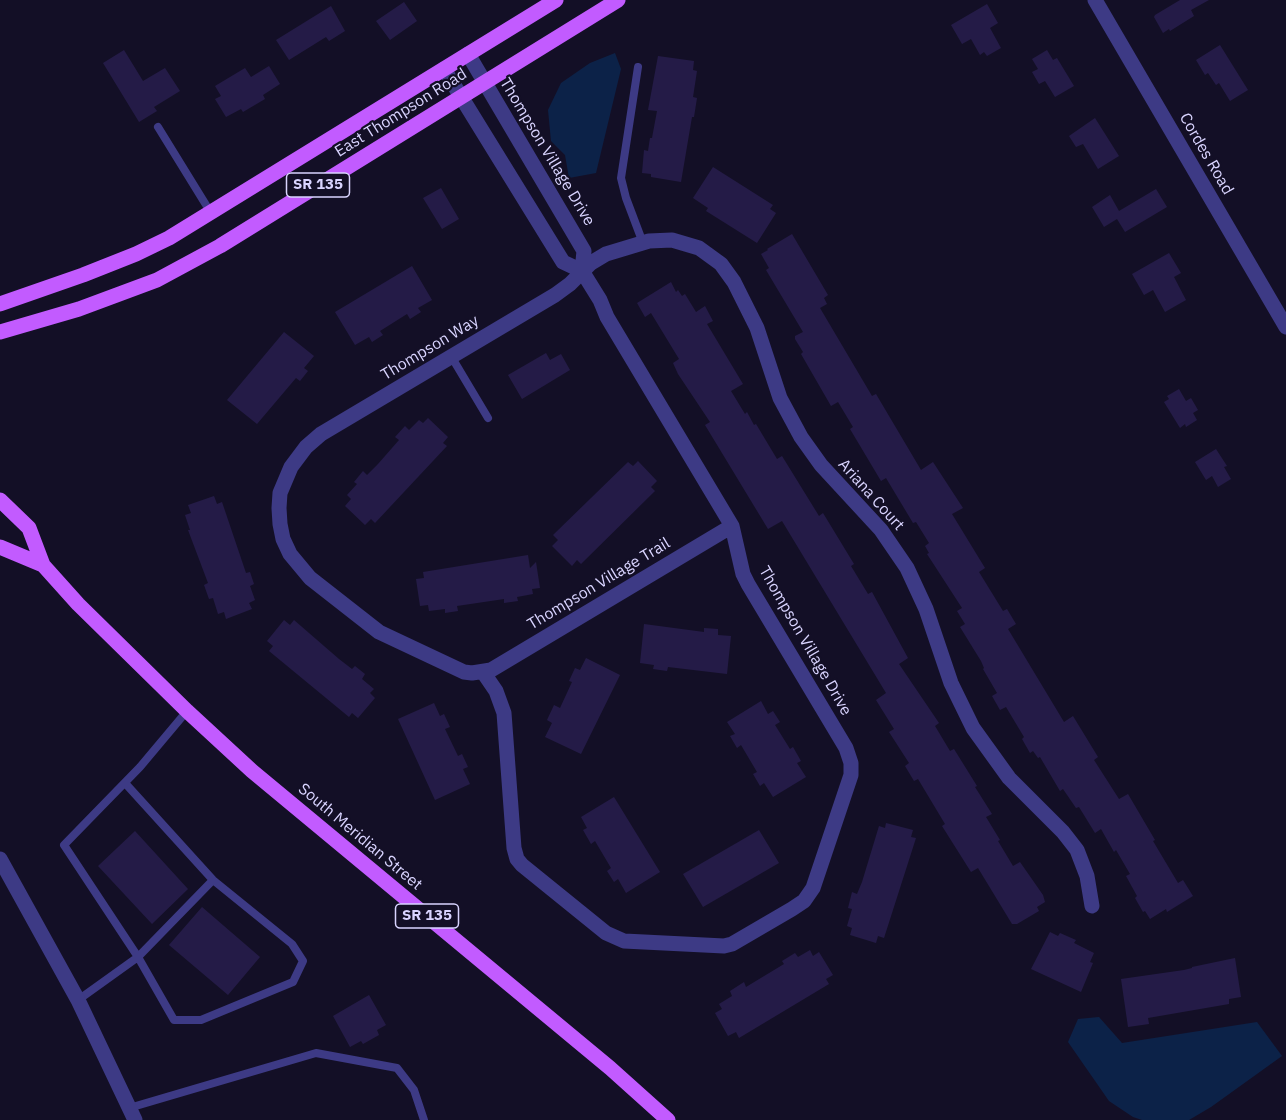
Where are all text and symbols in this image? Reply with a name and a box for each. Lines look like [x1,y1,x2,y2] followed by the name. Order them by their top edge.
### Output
[332,65,470,161] street label: East Thompson Road
[495,75,599,229] street label: Thompson Village Drive
[1175,110,1237,198] street label: Cordes Road
[286,173,350,197] road number: SR 135
[378,311,482,385] street label: Thompson Way
[834,455,908,535] street label: Ariana Court
[524,534,674,634] street label: Thompson Village Trail
[754,563,856,719] street label: Thompson Village Drive
[294,779,426,895] street label: South Meridian Street
[396,904,458,928] road number: SR 135

